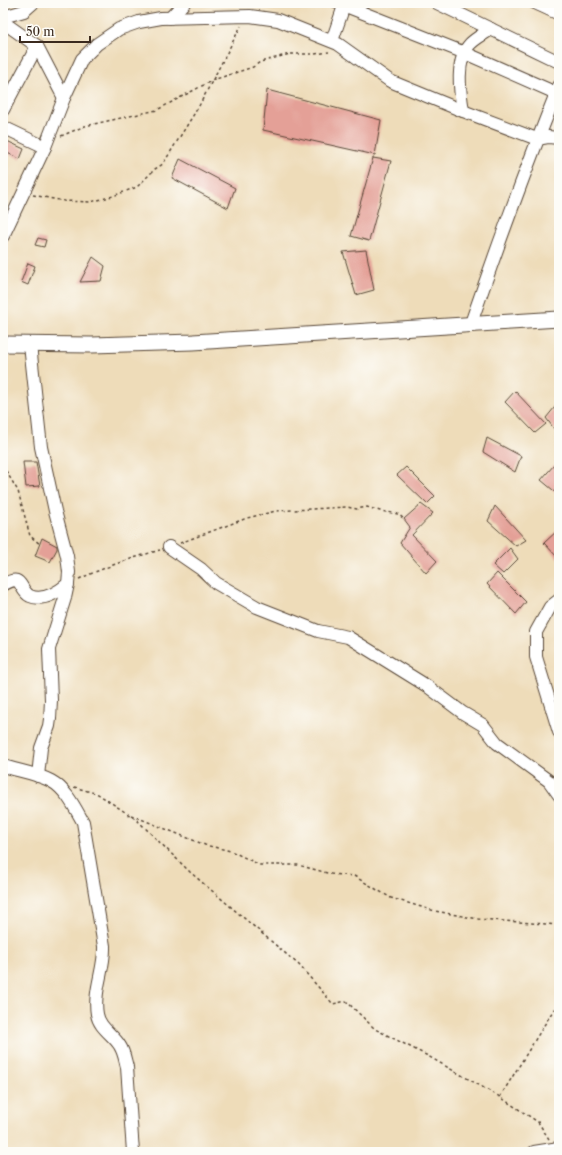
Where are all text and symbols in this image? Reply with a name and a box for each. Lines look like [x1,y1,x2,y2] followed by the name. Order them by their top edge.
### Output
[20,18,90,44] scale bar
[26,24,55,39] text: 50 m

